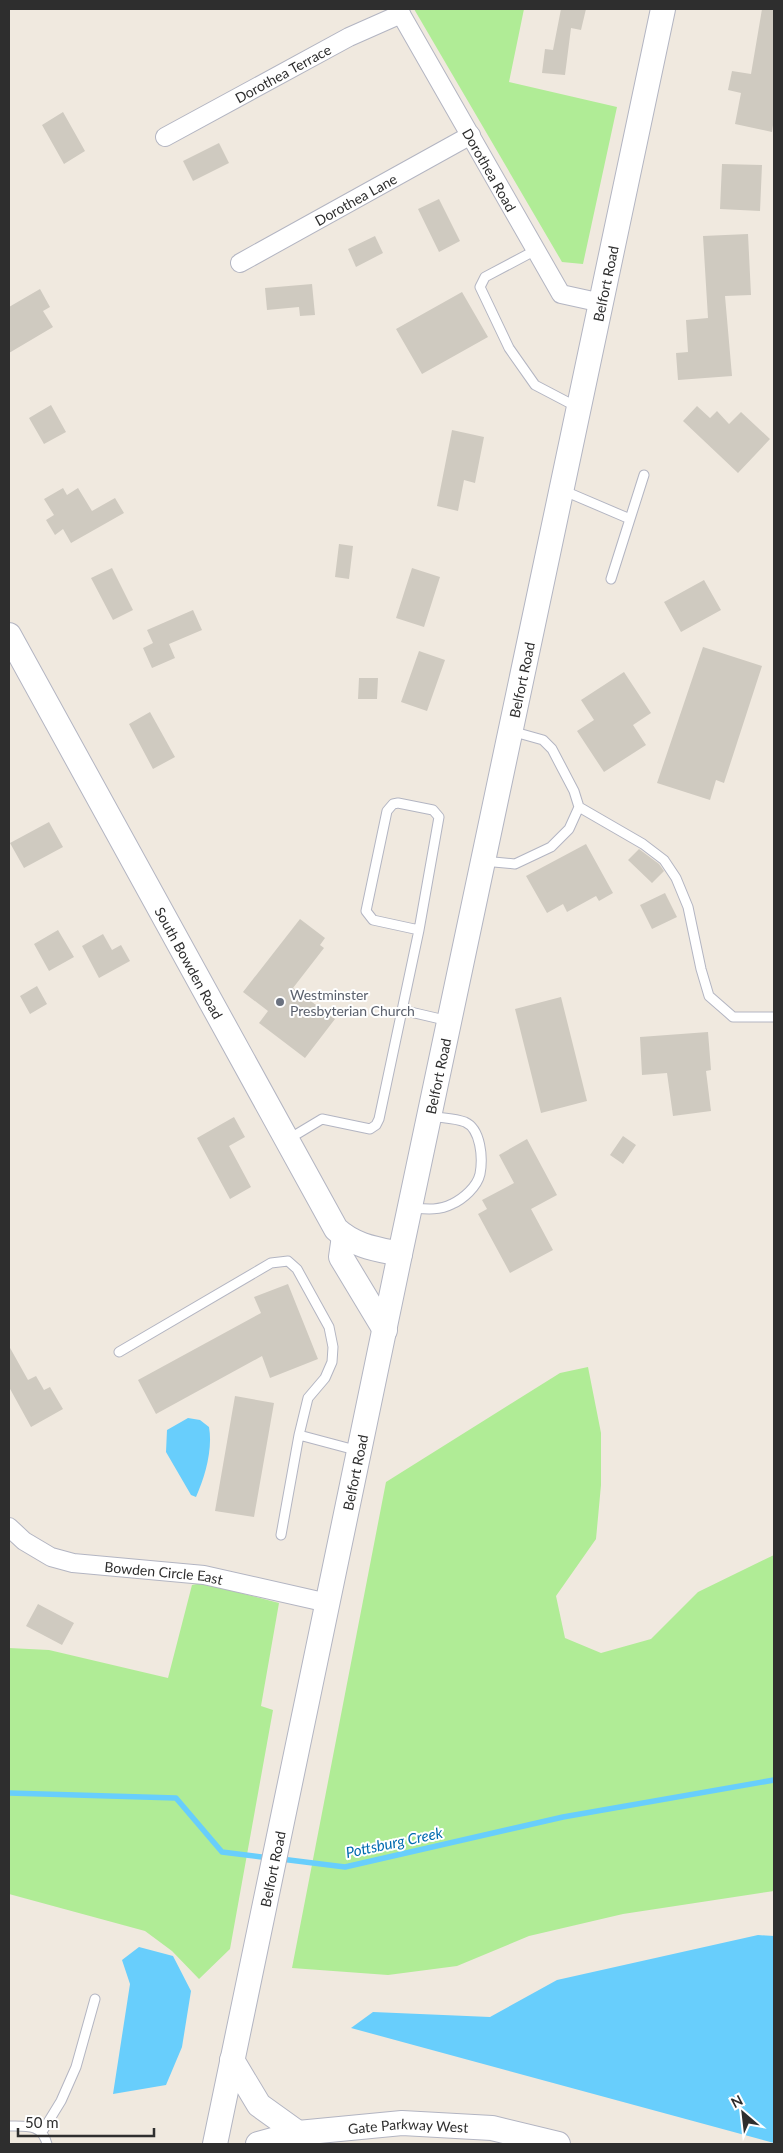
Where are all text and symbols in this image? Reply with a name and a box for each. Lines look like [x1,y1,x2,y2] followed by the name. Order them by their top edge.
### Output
[232,40,334,106] street label: Dorothea Terrace
[459,125,520,214] street label: Dorothea Road
[311,169,400,229] street label: Dorothea Lane
[589,244,621,323] street label: Belfort Road
[505,640,538,719] street label: Belfort Road
[152,904,227,1022] street label: South Bowden Road
[290,986,415,1019] place label: Westminster Presbyterian Church
[274,996,286,1008] marker: Westminster Presbyterian Church
[421,1036,454,1115] street label: Belfort Road
[338,1433,371,1512] street label: Belfort Road
[104,1557,225,1588] street label: Bowden Circle East
[344,1823,445,1861] water label: Pottsburg Creek
[256,1829,288,1908] street label: Belfort Road
[718,2088,768,2138] north arrow
[728,2091,745,2111] text: N
[18,2106,154,2138] scale bar
[25,2113,59,2131] text: 50 m
[347,2114,469,2137] street label: Gate Parkway West

